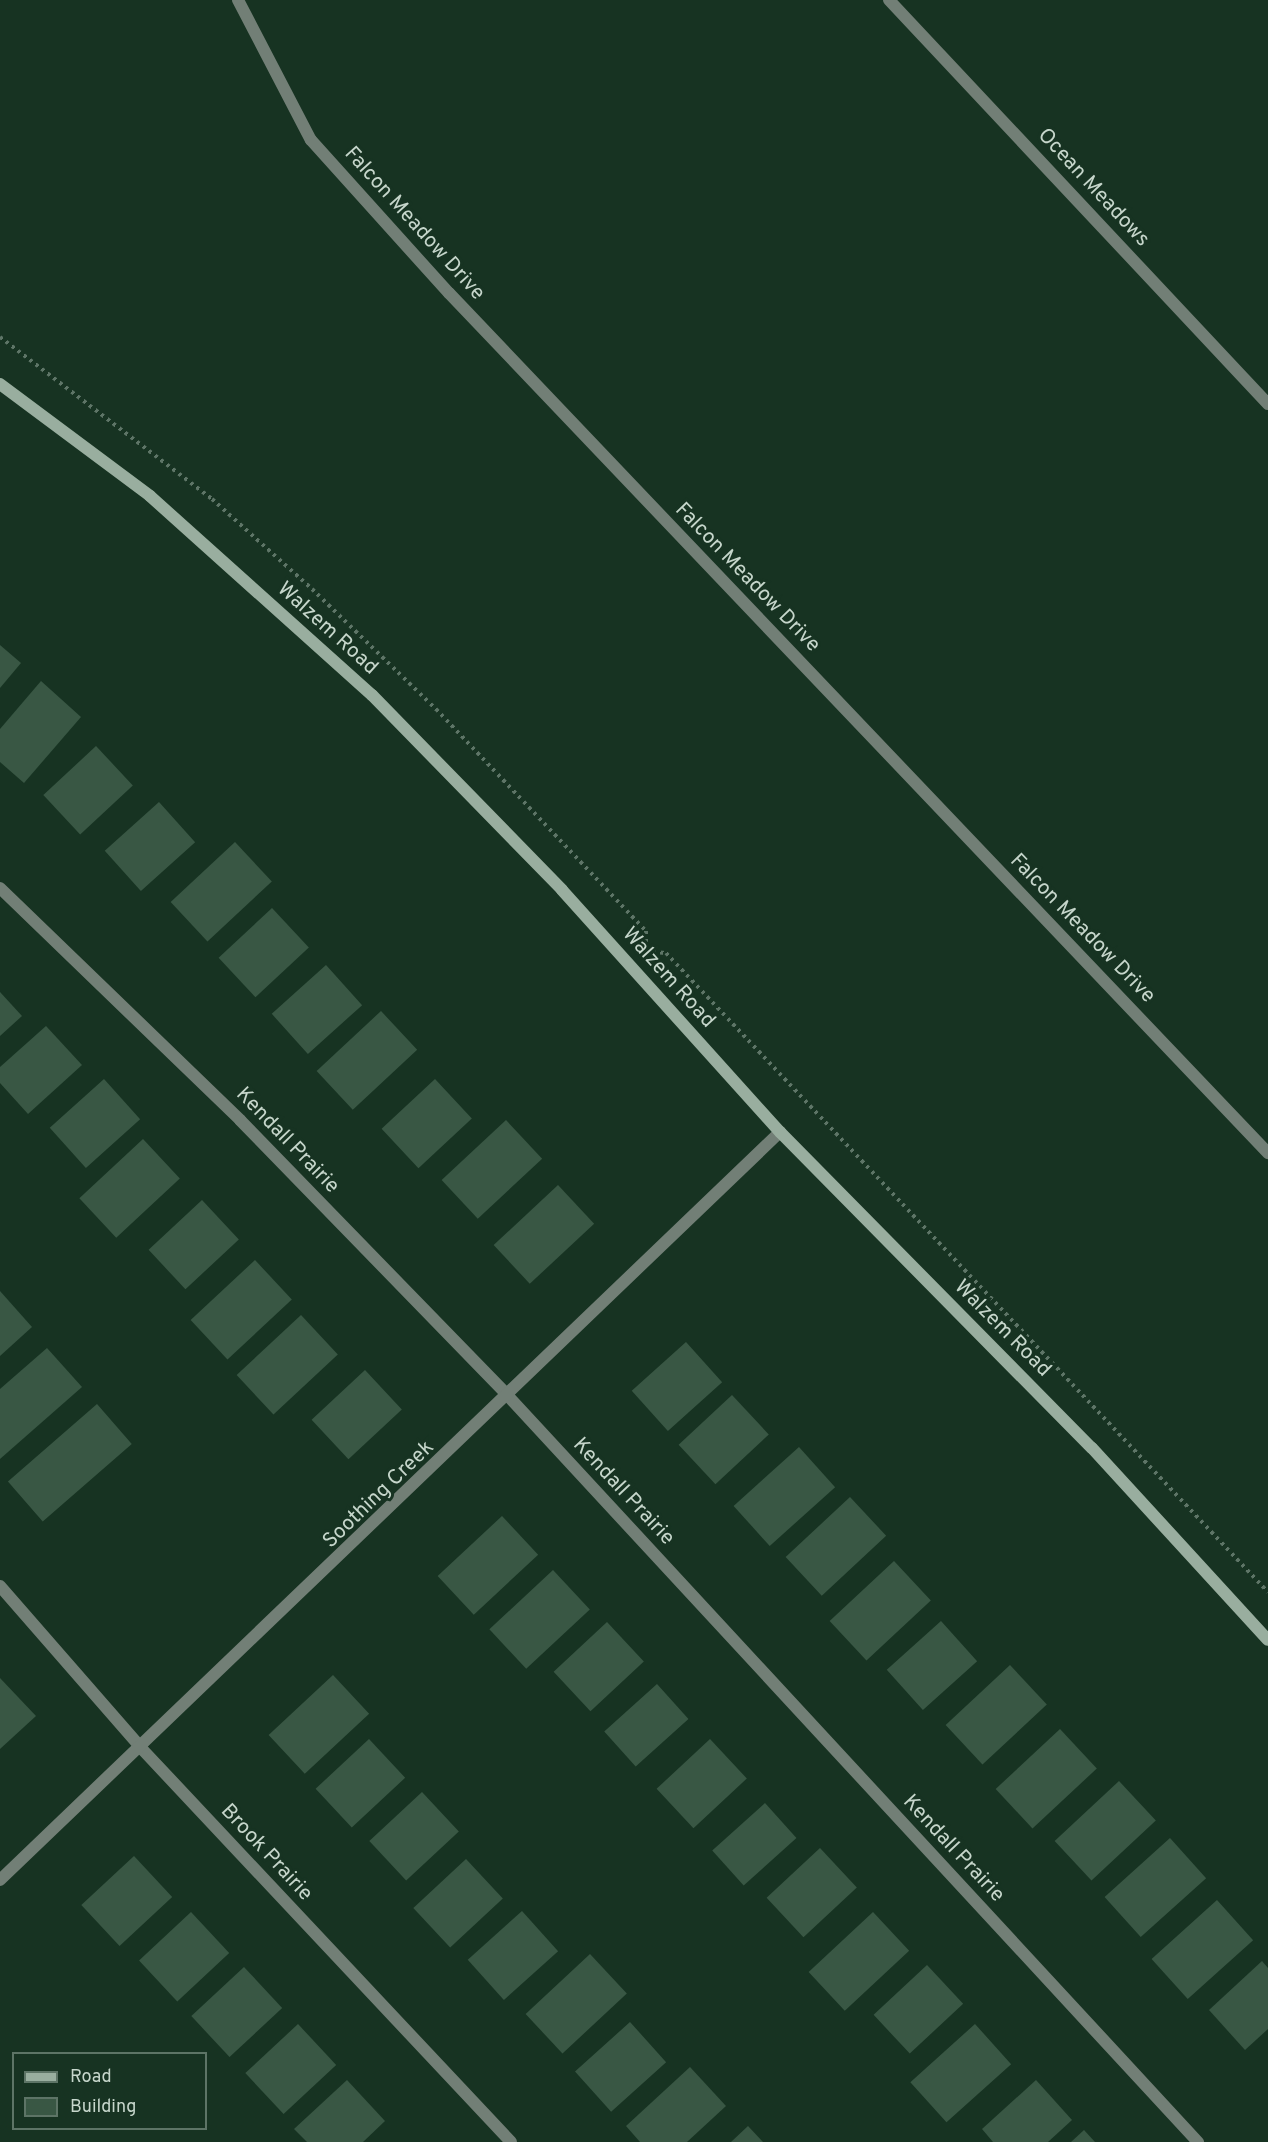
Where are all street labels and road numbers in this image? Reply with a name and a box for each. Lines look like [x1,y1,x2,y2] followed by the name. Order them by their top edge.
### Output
[1032,124,1154,252] street label: Ocean Meadows
[338,142,490,306] street label: Falcon Meadow Drive
[669,498,825,658] street label: Falcon Meadow Drive
[271,577,383,681] street label: Walzem Road
[1004,849,1160,1009] street label: Falcon Meadow Drive
[616,922,720,1034] street label: Walzem Road
[230,1083,344,1199] street label: Kendall Prairie
[948,1275,1056,1383] street label: Walzem Road
[567,1433,679,1551] street label: Kendall Prairie
[318,1436,440,1554] street label: Soothing Creek
[897,1790,1009,1908] street label: Kendall Prairie
[215,1799,317,1907] street label: Brook Prairie

